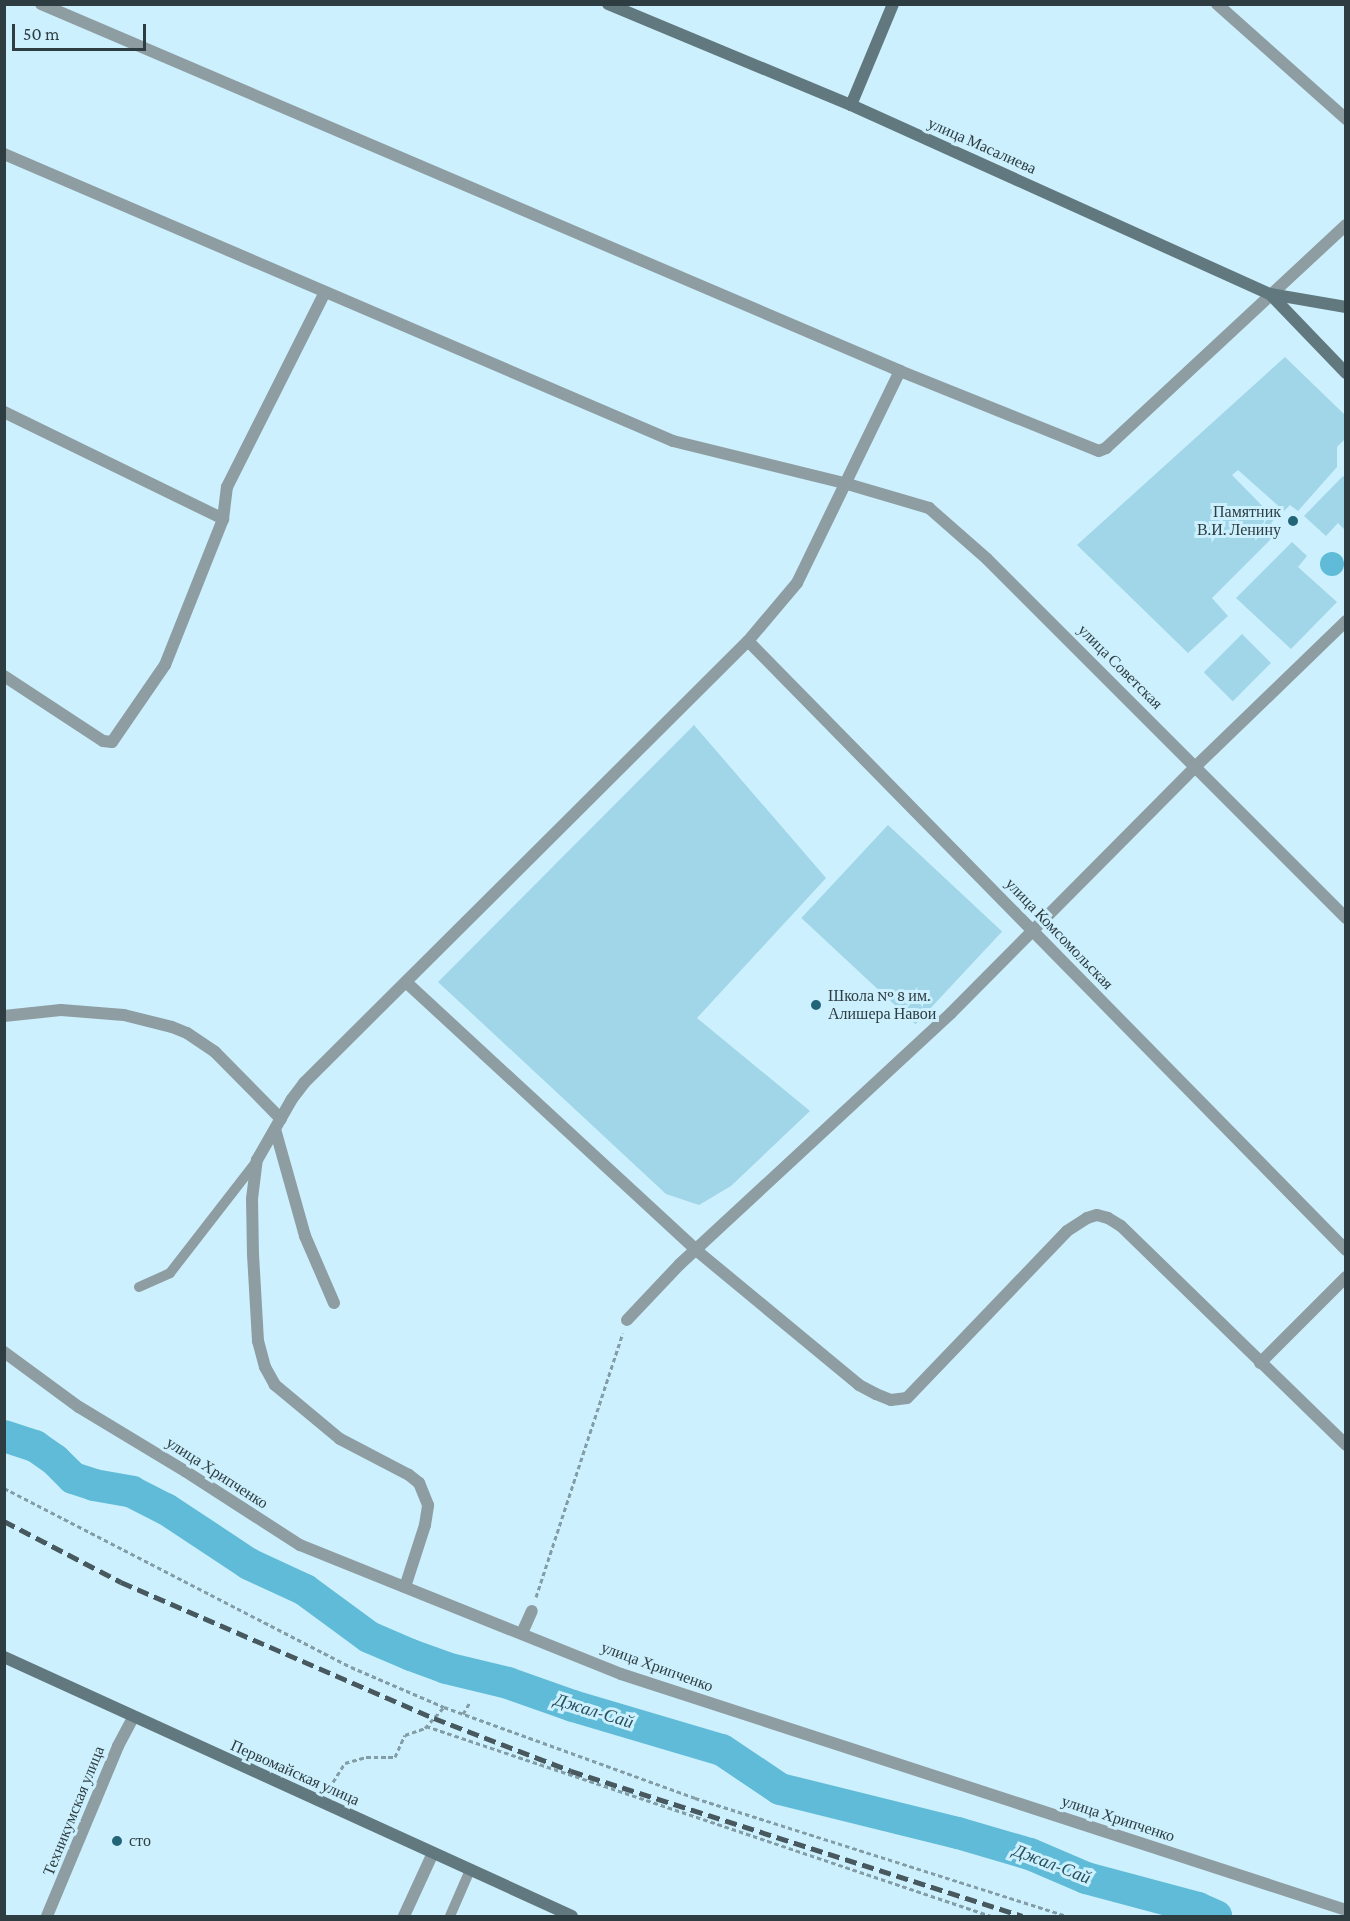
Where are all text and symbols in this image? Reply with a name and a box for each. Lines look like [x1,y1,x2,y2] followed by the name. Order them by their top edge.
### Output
[15,12,148,50] scale bar
[23,24,60,44] text: 50 m
[925,114,1039,178] street label: улица Масалиева
[1197,502,1281,540] place label: Памятник В.И. Ленину
[1286,514,1300,528] marker: Памятник В.И. Ленину
[1074,621,1166,713] street label: улица Советская
[1001,874,1117,994] street label: улица Комсомольская
[828,986,936,1024] place label: Школа № 8 им. Алишера Навои
[809,998,823,1012] marker: Школа № 8 им. Алишера Навои
[162,1433,272,1513] street label: улица Хрипченко
[598,1638,716,1696] street label: улица Хрипченко
[552,1689,636,1733] water label: Джал-Сай
[228,1736,362,1810] street label: Первомайская улица
[39,1743,109,1879] street label: Техникумская улица
[1059,1792,1177,1846] street label: улица Хрипченко
[129,1831,151,1851] place label: сто
[110,1834,124,1848] marker: сто
[1010,1839,1094,1889] water label: Джал-Сай

